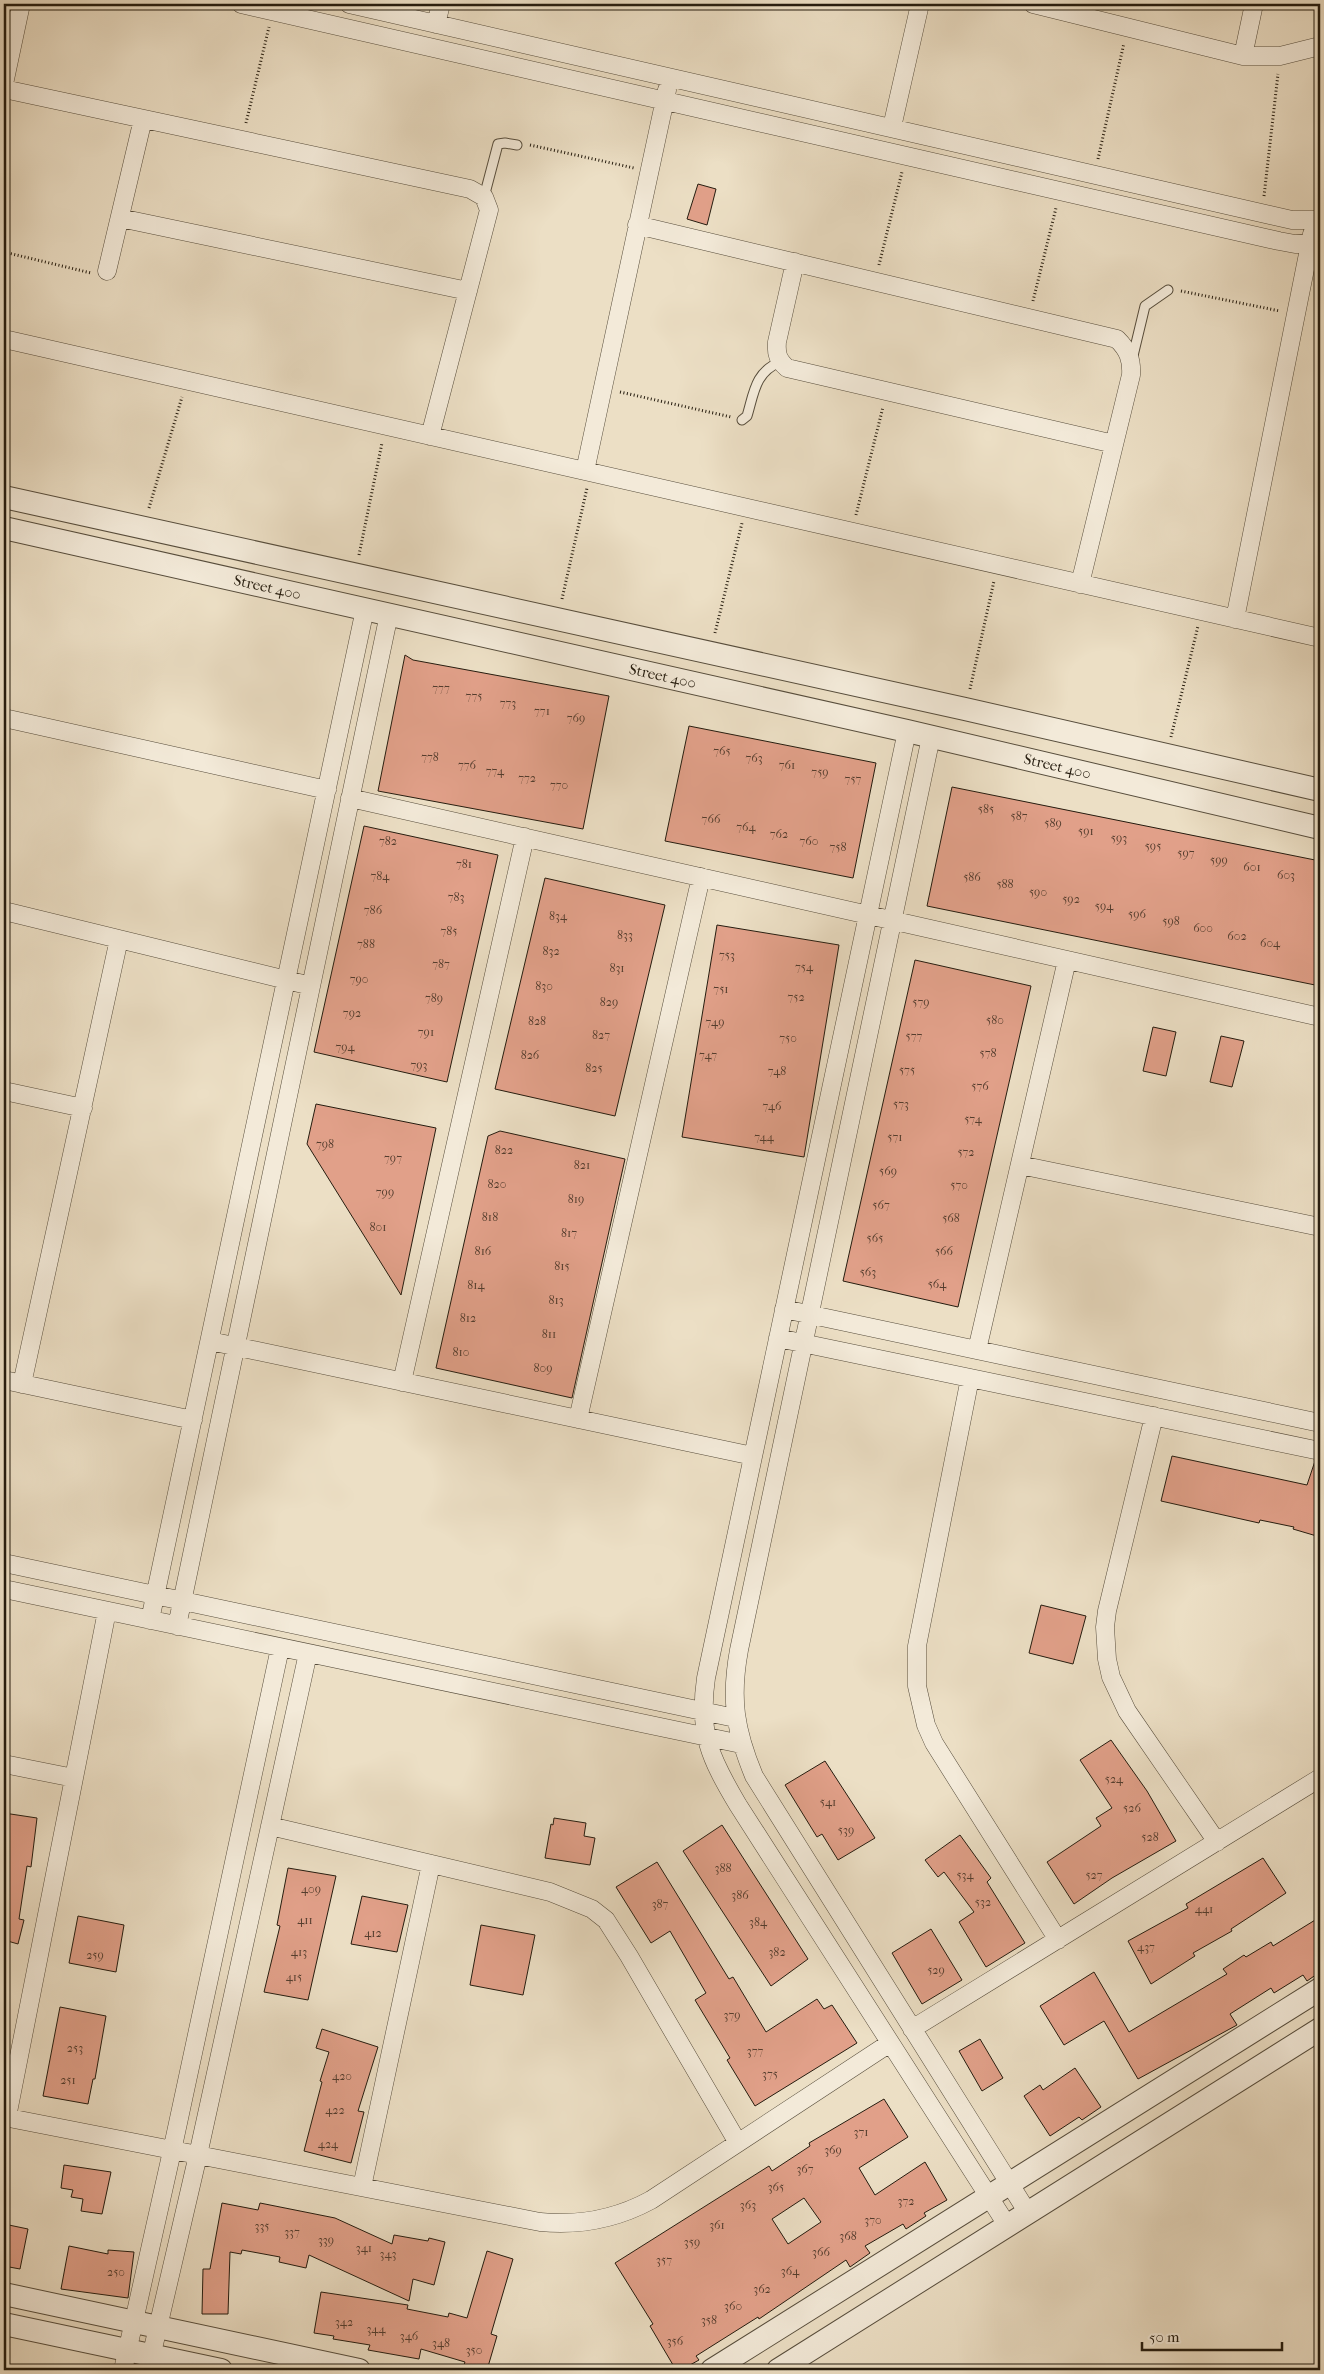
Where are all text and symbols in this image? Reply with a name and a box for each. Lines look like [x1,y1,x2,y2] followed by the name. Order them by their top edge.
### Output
[232,571,303,603] street label: Street 400
[627,660,698,692] street label: Street 400
[432,681,450,695] house number: 777
[466,689,482,703] house number: 775
[500,696,516,710] house number: 773
[534,704,550,718] house number: 771
[567,711,585,725] house number: 769
[713,744,731,758] house number: 765
[421,750,439,764] house number: 778
[1022,750,1093,783] street label: Street 400
[745,751,763,765] house number: 763
[458,758,477,772] house number: 776
[779,758,795,772] house number: 761
[486,764,505,778] house number: 774
[811,765,829,779] house number: 759
[518,771,536,785] house number: 772
[845,772,862,786] house number: 757
[550,778,568,792] house number: 770
[978,802,994,816] house number: 585
[1010,809,1028,823] house number: 587
[702,812,721,826] house number: 766
[1044,816,1062,830] house number: 589
[736,820,757,834] house number: 764
[1078,824,1094,838] house number: 591
[770,827,788,841] house number: 762
[1111,831,1127,845] house number: 593
[379,834,397,848] house number: 782
[800,834,818,848] house number: 760
[1145,839,1161,853] house number: 595
[829,840,847,854] house number: 758
[1177,846,1195,860] house number: 597
[1210,853,1228,867] house number: 599
[456,857,472,871] house number: 781
[1243,860,1261,874] house number: 601
[1277,868,1295,882] house number: 603
[371,869,390,883] house number: 784
[963,870,981,884] house number: 586
[996,877,1014,891] house number: 588
[1029,885,1047,899] house number: 590
[448,890,464,904] house number: 783
[1062,892,1080,906] house number: 592
[1095,899,1114,913] house number: 594
[364,903,383,917] house number: 786
[1128,907,1146,921] house number: 596
[549,909,568,923] house number: 834
[1162,914,1180,928] house number: 598
[1193,921,1213,935] house number: 600
[440,924,458,938] house number: 785
[617,928,633,942] house number: 833
[1227,929,1247,943] house number: 602
[1260,936,1281,950] house number: 604
[357,937,375,951] house number: 788
[542,944,560,958] house number: 832
[719,948,735,962] house number: 753
[432,957,450,971] house number: 787
[795,960,814,974] house number: 754
[609,961,625,975] house number: 831
[350,972,368,986] house number: 790
[535,979,553,993] house number: 830
[713,982,729,996] house number: 751
[787,990,805,1004] house number: 752
[425,991,443,1005] house number: 789
[600,995,618,1009] house number: 829
[912,995,930,1009] house number: 579
[343,1006,361,1020] house number: 792
[986,1013,1004,1027] house number: 580
[528,1014,546,1028] house number: 828
[706,1015,724,1029] house number: 749
[418,1025,434,1039] house number: 791
[592,1028,610,1042] house number: 827
[906,1029,923,1043] house number: 577
[779,1031,797,1045] house number: 750
[335,1040,355,1054] house number: 794
[979,1046,997,1060] house number: 578
[521,1048,540,1062] house number: 826
[699,1048,717,1062] house number: 747
[410,1058,428,1072] house number: 793
[585,1061,603,1075] house number: 825
[899,1063,915,1077] house number: 575
[768,1064,786,1078] house number: 748
[971,1079,989,1093] house number: 576
[893,1097,909,1111] house number: 573
[762,1099,782,1113] house number: 746
[964,1112,983,1126] house number: 574
[754,1130,775,1144] house number: 744
[887,1130,903,1144] house number: 571
[316,1137,334,1151] house number: 798
[495,1143,513,1157] house number: 822
[957,1145,975,1159] house number: 572
[384,1151,402,1165] house number: 797
[574,1158,590,1172] house number: 821
[879,1164,897,1178] house number: 569
[488,1177,506,1191] house number: 820
[950,1178,968,1192] house number: 570
[376,1185,394,1199] house number: 799
[568,1192,584,1206] house number: 819
[872,1198,890,1212] house number: 567
[482,1210,498,1224] house number: 818
[942,1211,960,1225] house number: 568
[370,1220,386,1234] house number: 801
[561,1226,577,1240] house number: 817
[867,1231,883,1245] house number: 565
[475,1244,492,1258] house number: 816
[935,1244,954,1258] house number: 566
[554,1259,570,1273] house number: 815
[860,1265,876,1279] house number: 563
[928,1277,947,1291] house number: 564
[467,1278,486,1292] house number: 814
[548,1293,564,1307] house number: 813
[460,1311,476,1325] house number: 812
[542,1327,556,1341] house number: 811
[453,1345,469,1359] house number: 810
[534,1361,552,1375] house number: 809
[1105,1772,1124,1786] house number: 524
[820,1795,836,1809] house number: 541
[1123,1801,1141,1815] house number: 526
[838,1823,854,1837] house number: 539
[1141,1830,1159,1844] house number: 528
[715,1861,731,1875] house number: 388
[956,1868,975,1882] house number: 534
[1085,1868,1103,1882] house number: 527
[301,1882,321,1896] house number: 409
[731,1888,749,1902] house number: 386
[975,1895,991,1909] house number: 532
[652,1897,669,1911] house number: 387
[1195,1902,1213,1916] house number: 441
[297,1913,313,1927] house number: 411
[749,1915,768,1929] house number: 384
[364,1926,382,1940] house number: 412
[1137,1940,1155,1954] house number: 437
[291,1945,307,1959] house number: 413
[768,1945,786,1959] house number: 382
[86,1948,104,1962] house number: 259
[927,1963,945,1977] house number: 529
[286,1970,302,1984] house number: 415
[723,2008,741,2022] house number: 379
[67,2041,83,2055] house number: 253
[747,2044,763,2058] house number: 377
[762,2067,778,2081] house number: 375
[332,2069,352,2083] house number: 420
[60,2073,76,2087] house number: 251
[325,2103,345,2117] house number: 422
[854,2125,869,2139] house number: 371
[318,2137,339,2151] house number: 424
[824,2143,842,2157] house number: 369
[796,2162,814,2176] house number: 367
[768,2180,784,2194] house number: 365
[898,2194,914,2208] house number: 372
[740,2198,756,2212] house number: 363
[864,2213,882,2227] house number: 370
[709,2218,725,2232] house number: 361
[254,2219,270,2233] house number: 335
[284,2225,300,2239] house number: 337
[839,2229,857,2243] house number: 368
[318,2233,334,2247] house number: 339
[684,2235,700,2249] house number: 359
[356,2241,372,2255] house number: 341
[812,2245,830,2259] house number: 366
[380,2247,397,2261] house number: 343
[656,2253,672,2267] house number: 357
[781,2264,800,2278] house number: 364
[107,2265,125,2279] house number: 250
[753,2282,771,2296] house number: 362
[724,2299,742,2313] house number: 360
[701,2313,717,2327] house number: 358
[335,2315,353,2329] house number: 342
[1142,2319,1282,2351] scale bar
[366,2322,386,2336] house number: 344
[1149,2328,1180,2346] text: 50 m
[400,2329,419,2343] house number: 346
[667,2334,684,2348] house number: 356
[432,2336,450,2350] house number: 348
[466,2343,482,2357] house number: 350

